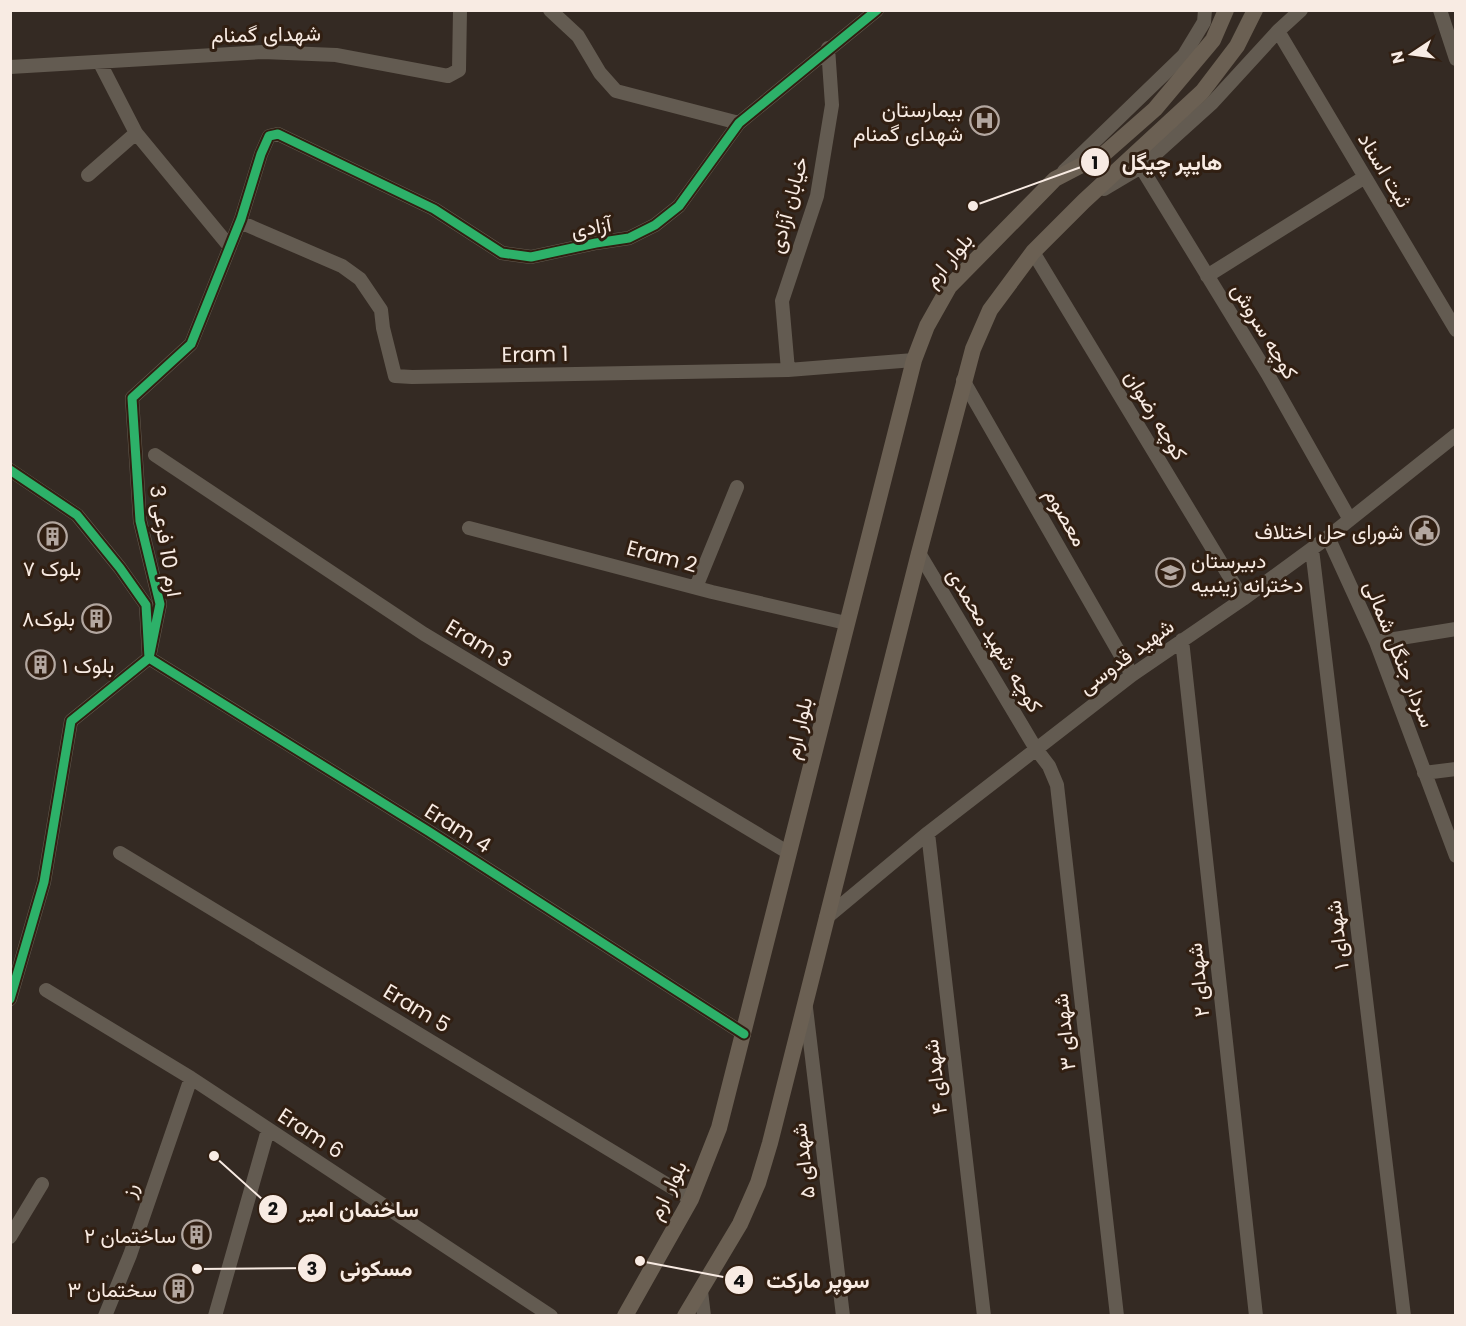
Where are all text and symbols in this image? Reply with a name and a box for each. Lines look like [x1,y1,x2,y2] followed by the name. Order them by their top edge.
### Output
[211,19,321,49] street label: شهدای گمنام
[1382,24,1442,84] north arrow
[1385,49,1410,66] text: N
[853,95,963,148] place label: بیمارستان شهدای گمنام
[968,105,1000,137] hospital icon: بیمارستان شهدای گمنام
[1351,127,1419,213] street label: ثبت اسناد
[1080,142,1235,182] callout: هایپر چیگل
[1122,147,1222,178] text: هایپر چیگل
[1092,150,1098,175] text: 1
[761,153,815,257] street label: خیابان آزادی
[569,209,615,245] street label: آزادی
[917,227,979,293] street label: بلوار ارم
[1225,277,1305,385] street label: کوچه سروش
[501,339,569,369] street label: Eram 1
[1118,364,1194,466] street label: کوچه رضوان
[1038,482,1094,552] street label: معصوم
[143,483,189,599] street label: ارم 10 فرعی 3
[1408,515,1440,547] public building icon: شورای حل اختلاف
[1254,517,1403,546] place label: شورای حل اختلاف
[36,521,68,553] building icon: بلوک ۷
[623,533,701,579] street label: Eram 2
[1191,546,1303,599] place label: دبیرستان دخترانه زینبیه
[23,554,81,583] place label: بلوک ۷
[1154,556,1186,588] school or university icon: دبیرستان دخترانه زینبیه
[940,562,1050,718] street label: کوچه شهید محمدی
[1357,576,1443,732] street label: سردار جنگل شمالی
[80,602,112,634] building icon: بلوک۸
[22,604,75,633] place label: بلوک۸
[1072,611,1180,701] street label: شهید قدوسی
[440,612,518,674] street label: Eram 3
[25,649,57,681] building icon: بلوک ۱
[62,651,114,680] place label: بلوک ۱
[777,694,819,762] street label: بلوار ارم
[419,796,497,860] street label: Eram 4
[1318,899,1356,971] street label: شهدای ۱
[1180,941,1216,1019] street label: شهدای ۲
[378,977,456,1039] street label: Eram 5
[1046,992,1082,1072] street label: شهدای ۳
[916,1038,954,1116] street label: شهدای ۴
[272,1101,350,1165] street label: Eram 6
[784,1122,822,1200] street label: شهدای ۵
[640,1155,694,1225] street label: بلوار ارم
[113,1179,145,1202] street label: رز
[258,1189,431,1229] callout: ساخنمان امیر
[298,1194,419,1225] text: ساخنمان امیر
[268,1196,278,1221] text: 2
[181,1219,213,1251] building icon: ساختمان ۲
[84,1221,176,1250] place label: ساختمان ۲
[297,1248,424,1288] callout: مسکونی
[340,1253,412,1284] text: مسکونی
[307,1256,317,1281] text: 3
[724,1260,881,1300] callout: سوپر مارکت
[766,1265,870,1296] text: سوپر مارکت
[733,1268,745,1293] text: 4
[162,1273,194,1305] building icon: سختمان ۳
[67,1275,157,1304] place label: سختمان ۳

